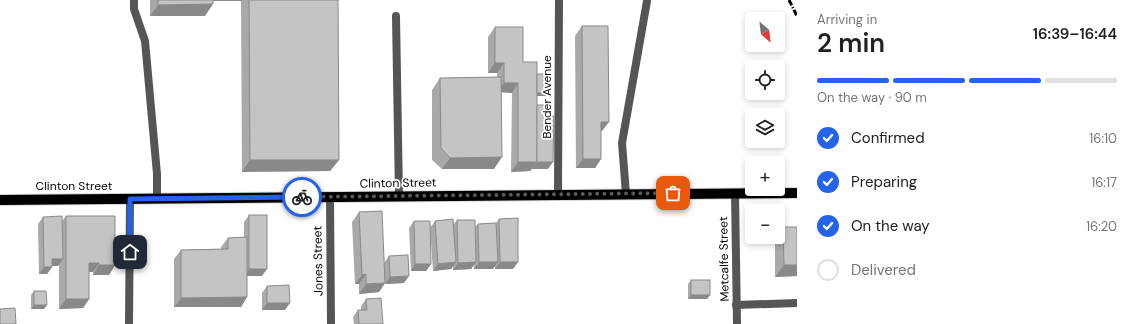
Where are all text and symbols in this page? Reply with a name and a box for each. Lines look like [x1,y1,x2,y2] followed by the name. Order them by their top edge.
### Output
[817,11,877,28] text: Arriving in
[745,12,785,52] north arrow
[745,12,785,244] map controls
[1033,24,1117,44] text: 16:39–16:44
[817,26,885,60] text: 2 min
[539,55,555,139] street label: Bender Avenue
[745,60,785,100] button: locate
[817,89,927,106] text: On the way · 90 m
[745,108,785,148] button: layers
[817,127,839,149] icon: check
[851,128,925,148] text: Confirmed
[1089,130,1117,147] text: 16:10
[745,156,785,196] button: +
[817,171,839,193] icon: check
[851,172,917,192] text: Preparing
[359,174,437,192] street label: Clinton Street
[1091,174,1117,191] text: 16:17
[656,176,690,210] pin
[282,177,322,217] courier
[36,178,113,194] street label: Clinton Street
[662,182,684,204] icon: bag
[291,186,313,208] icon: bike
[745,204,785,244] button: −
[817,215,839,237] icon: check
[715,216,733,302] street label: Metcalfe Street
[851,216,930,236] text: On the way
[1086,218,1117,235] text: 16:20
[309,226,327,296] street label: Jones Street
[113,235,147,269] pin
[119,241,141,263] icon: home
[851,260,916,280] text: Delivered

